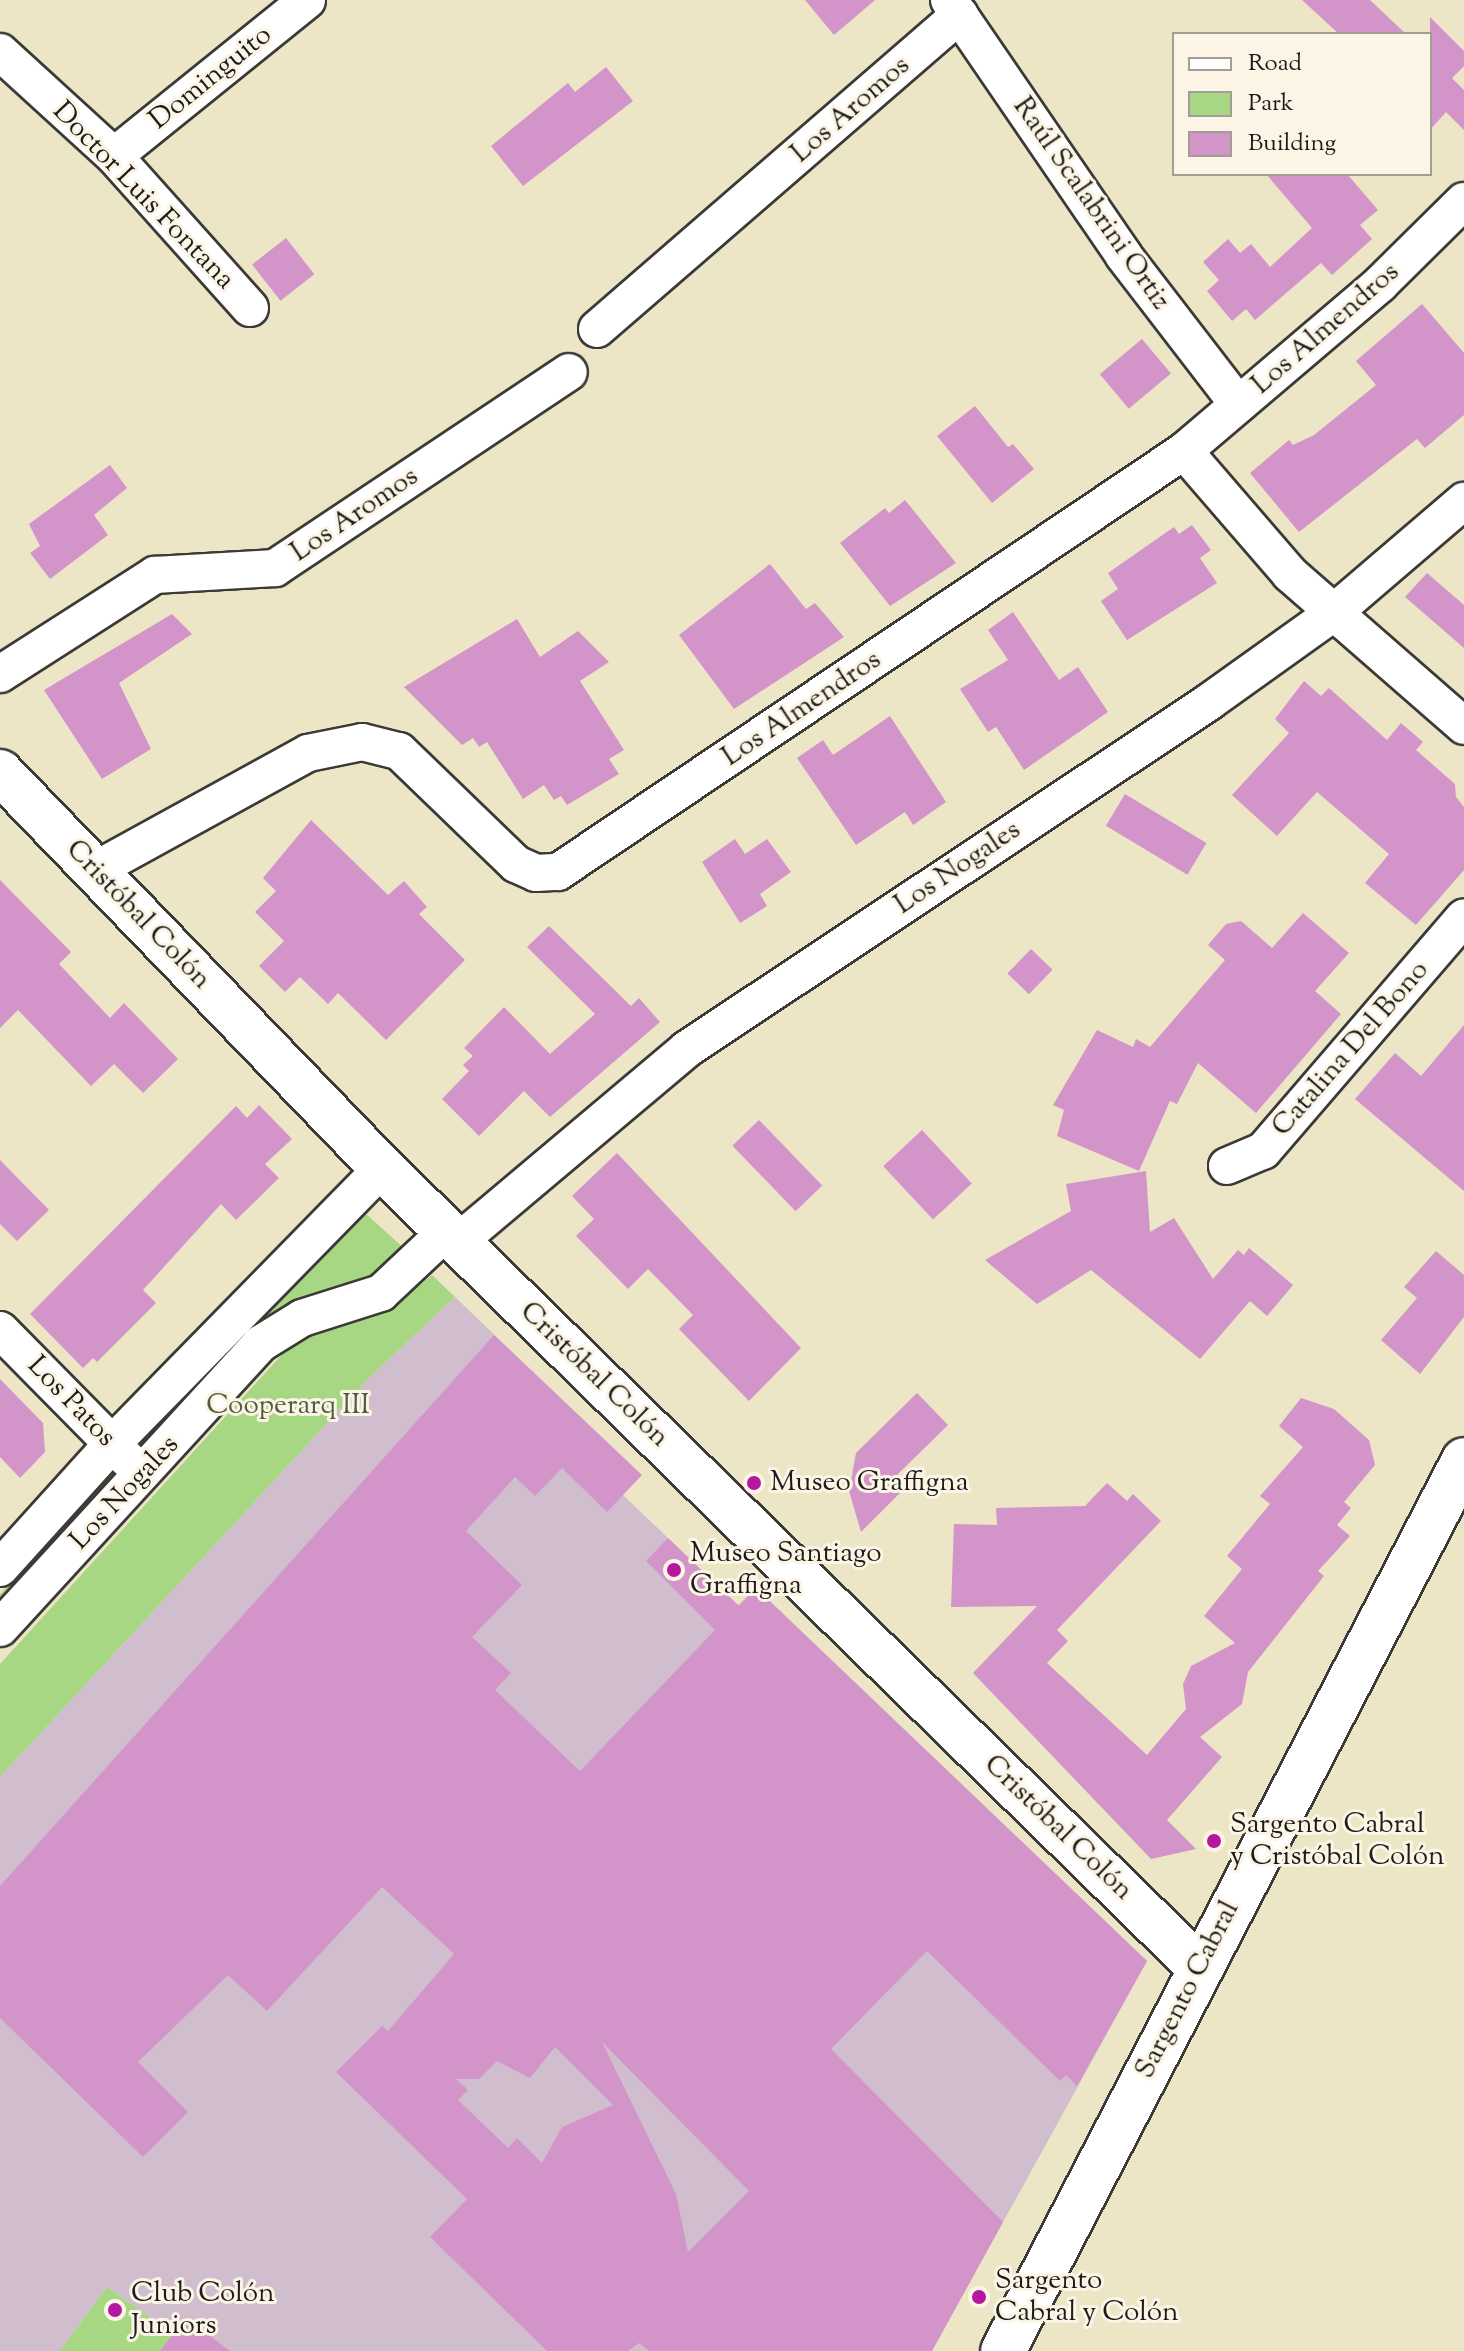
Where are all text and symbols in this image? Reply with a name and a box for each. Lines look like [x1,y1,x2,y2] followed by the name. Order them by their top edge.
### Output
[143,19,279,137] street label: Dominguito
[1172,32,1432,176] legend
[1248,47,1302,81] text: Road
[785,49,917,171] street label: Los Aromos
[1248,87,1294,121] text: Park
[1005,91,1177,317] street label: Raúl Scalabrini Ortiz
[45,95,241,297] street label: Doctor Luis Fontana
[1248,127,1336,161] text: Building
[1245,256,1407,402] street label: Los Almendros
[285,460,425,570] street label: Los Aromos
[716,644,888,774] street label: Los Almendros
[889,814,1027,922] street label: Los Nogales
[58,833,218,997] street label: Cristóbal Colón
[1266,954,1436,1144] street label: Catalina Del Bono
[512,1295,676,1455] street label: Cristóbal Colón
[20,1350,122,1454] street label: Los Patos
[206,1389,370,1423] park label: Cooperarq III
[63,1429,187,1557] street label: Los Nogales
[770,1466,969,1500] place label: Museo Graffigna
[745,1474,763,1492] marker: Museo Graffigna
[690,1537,882,1603] place label: Museo Santiago Graffigna
[665,1561,683,1579] marker: Museo Santiago Graffigna
[976,1748,1140,1908] street label: Cristóbal Colón
[1230,1808,1445,1874] place label: Sargento Cabral y Cristóbal Colón
[1205,1832,1223,1850] marker: Sargento Cabral y Cristóbal Colón
[1129,1896,1247,2084] street label: Sargento Cabral
[995,2264,1179,2330] place label: Sargento Cabral y Colón
[131,2277,275,2343] place label: Club Colón Juniors
[970,2288,988,2306] marker: Sargento Cabral y Colón
[106,2301,124,2319] marker: Club Colón Juniors

